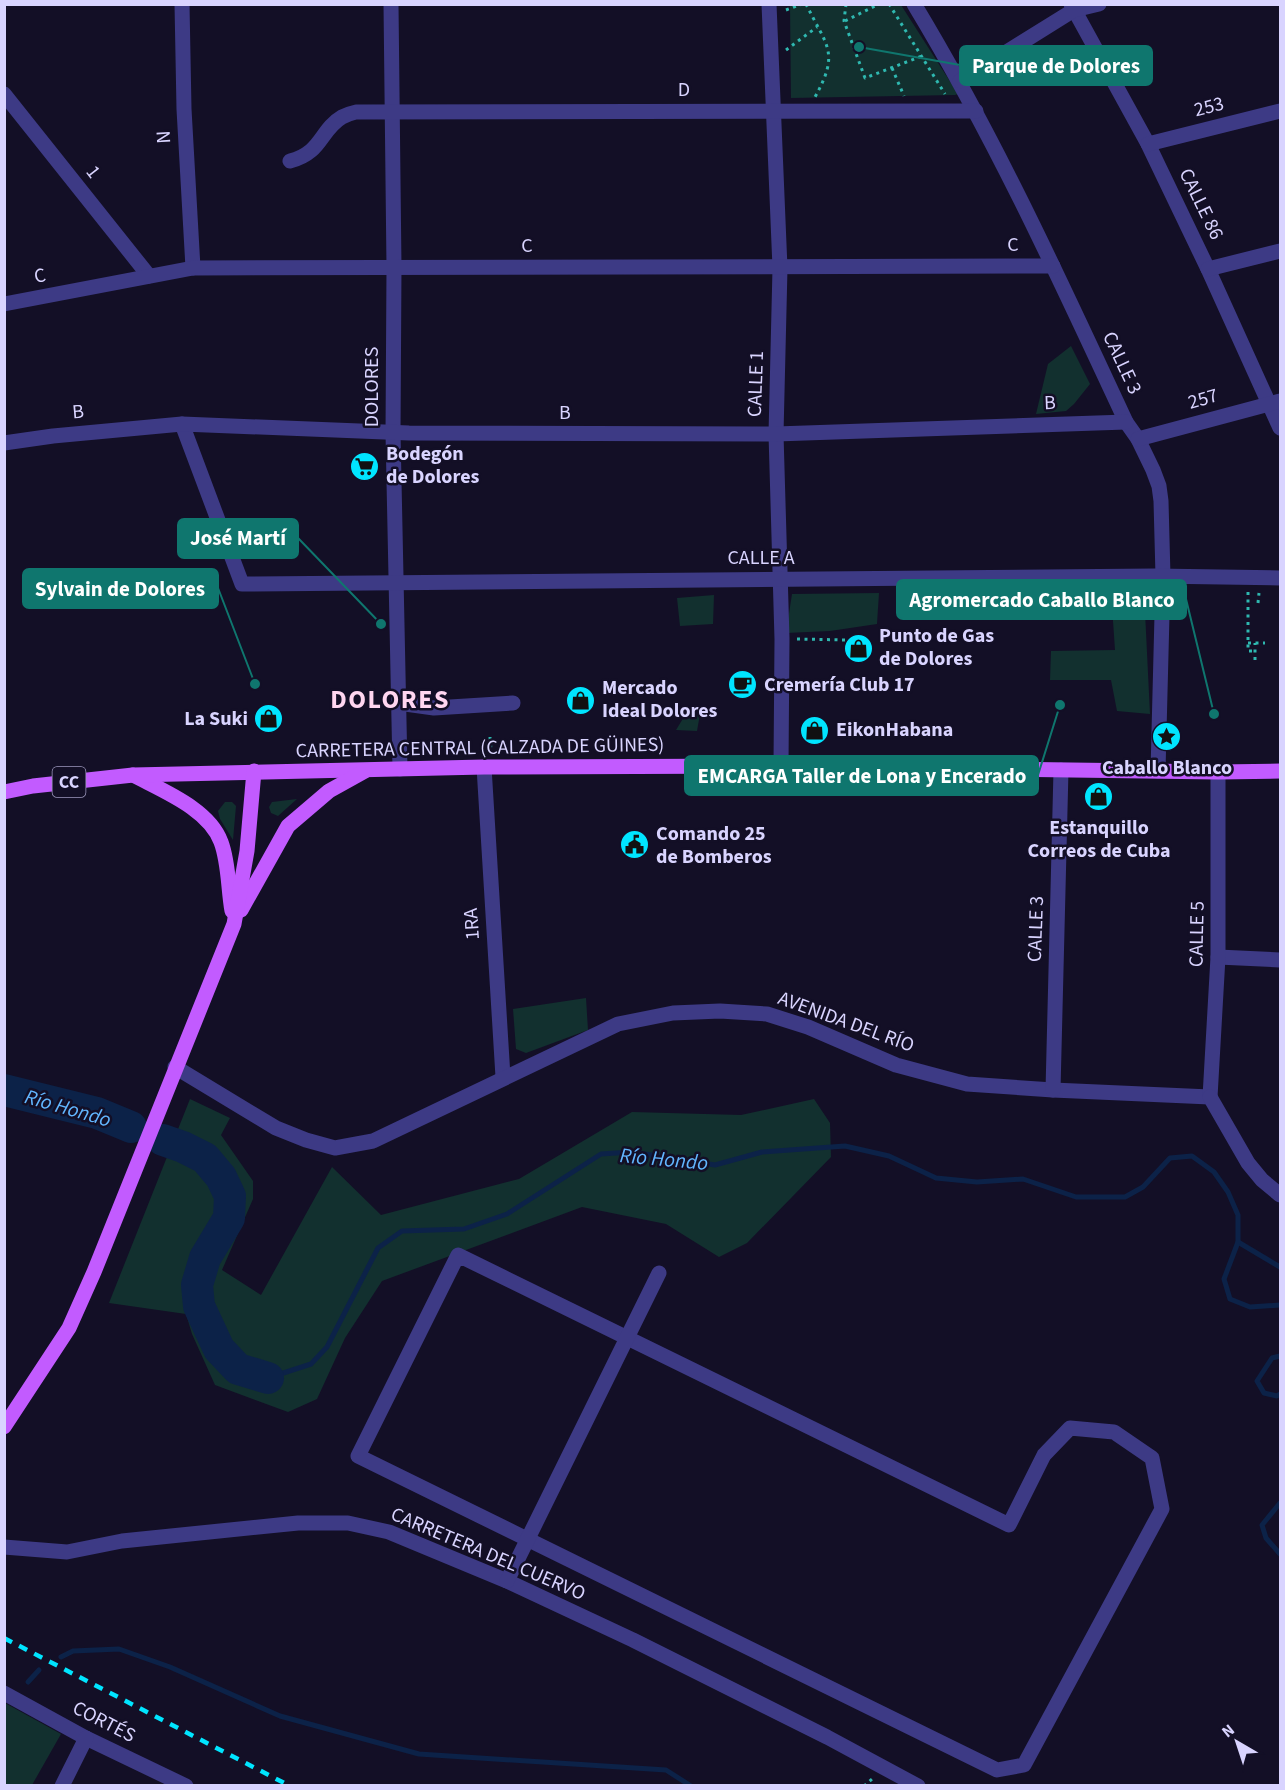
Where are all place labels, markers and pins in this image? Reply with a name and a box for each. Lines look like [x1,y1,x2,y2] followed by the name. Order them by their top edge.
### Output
[960,46,1152,85] callout: Parque de Dolores
[386,440,480,491] place label: Bodegón de Dolores
[349,450,381,482] supermarket icon: Bodegón de Dolores
[178,519,298,558] callout: José Martí
[23,569,218,608] callout: Sylvain de Dolores
[897,580,1186,619] callout: Agromercado Caballo Blanco
[879,622,994,673] place label: Punto de Gas de Dolores
[842,632,874,664] shop icon: Punto de Gas de Dolores
[727,669,759,701] cafe icon: Cremería Club 17
[764,671,915,699] place label: Cremería Club 17
[602,674,718,725] place label: Mercado Ideal Dolores
[565,684,597,716] shop icon: Mercado Ideal Dolores
[253,703,285,735] shop icon: La Suki
[184,705,248,733] place label: La Suki
[799,714,831,746] shop icon: EikonHabana
[836,716,953,744] place label: EikonHabana
[1151,721,1183,753] place icon: Caballo Blanco
[1102,754,1232,782] place label: Caballo Blanco
[685,756,1038,795] callout: EMCARGA Taller de Lona y Encerado
[1083,781,1115,813] shop icon: Estanquillo Correos de Cuba
[1027,814,1171,865] place label: Estanquillo Correos de Cuba
[656,820,772,871] place label: Comando 25 de Bomberos
[619,829,651,861] public building icon: Comando 25 de Bomberos

